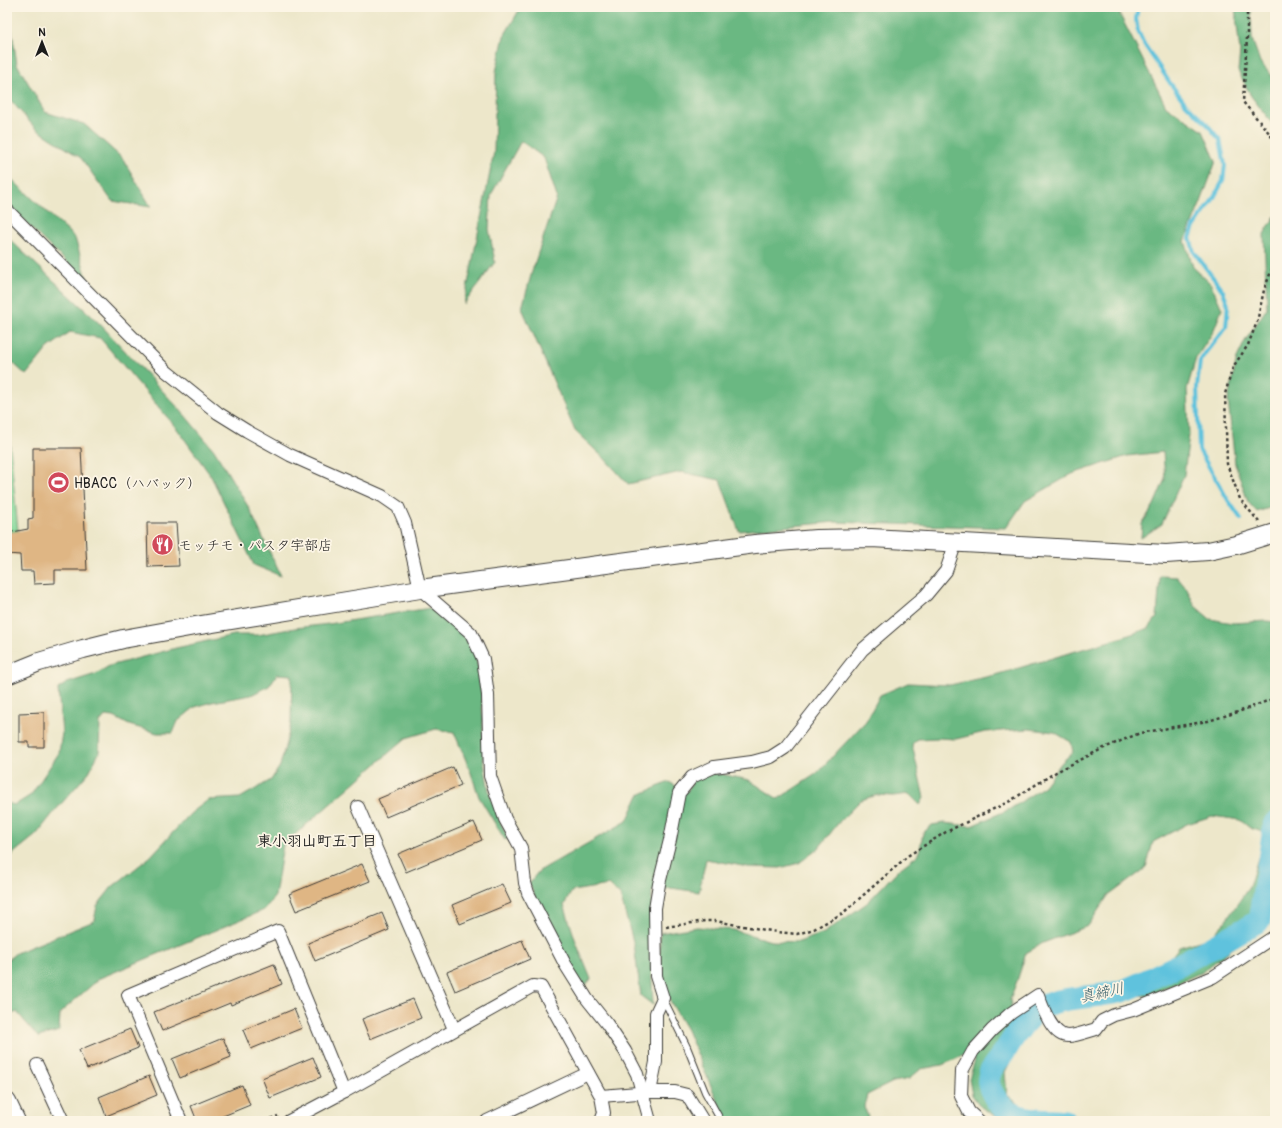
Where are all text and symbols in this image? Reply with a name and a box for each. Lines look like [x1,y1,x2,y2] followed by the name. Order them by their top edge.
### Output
[22,22,62,62] north arrow
[38,26,46,39] text: N
[45,470,71,496] sports icon: HBACC（ハバック）
[74,475,201,492] place label: HBACC（ハバック）
[149,532,175,558] restaurant icon: モッチモ・パスタ宇部店
[178,537,332,554] place label: モッチモ・パスタ宇部店
[257,832,377,851] district label: 東小羽山町五丁目
[1078,979,1126,1007] water label: 真締川

